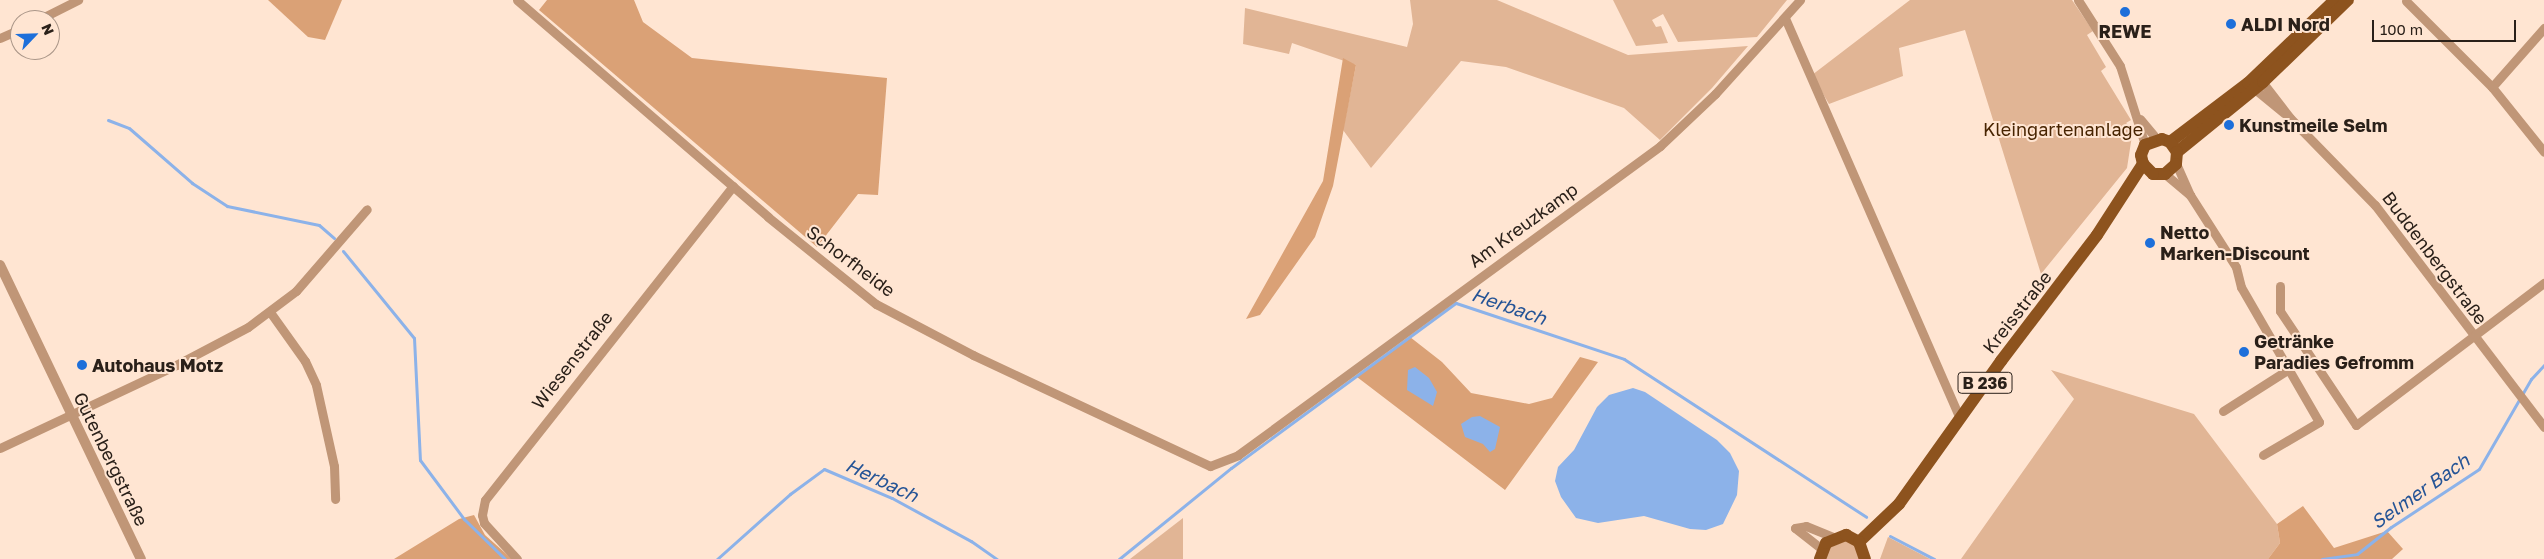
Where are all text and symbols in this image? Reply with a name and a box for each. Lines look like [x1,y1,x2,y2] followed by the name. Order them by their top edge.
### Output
[2119,6,2131,18] marker: REWE
[10,10,60,60] north arrow
[2374,10,2518,42] scale bar
[2241,13,2330,35] place label: ALDI Nord
[2225,18,2237,30] marker: ALDI Nord
[2098,20,2152,42] place label: REWE
[2380,20,2423,38] text: 100 m
[38,21,58,37] text: N
[2239,114,2387,136] place label: Kunstmeile Selm
[1983,118,2143,140] park label: Kleingartenanlage
[2223,119,2235,131] marker: Kunstmeile Selm
[1464,178,1582,272] street label: Am Kreuzkamp
[2378,187,2492,329] street label: Buddenbergstraße
[803,221,899,301] street label: Schorfheide
[2160,222,2310,264] place label: Netto Marken-Discount
[2144,237,2156,249] marker: Netto Marken-Discount
[1978,266,2056,358] street label: Kreisstraße
[1469,283,1549,329] water label: Herbach
[527,307,617,413] street label: Wiesenstraße
[2254,331,2414,374] place label: Getränke Paradies Gefromm
[2238,346,2250,358] marker: Getränke Paradies Gefromm
[92,354,223,376] place label: Autohaus Motz
[76,359,88,371] marker: Autohaus Motz
[1958,369,2012,396] road number: B 236
[69,389,153,529] street label: Gutenbergstraße
[2366,449,2474,533] water label: Selmer Bach
[842,453,922,507] water label: Herbach

